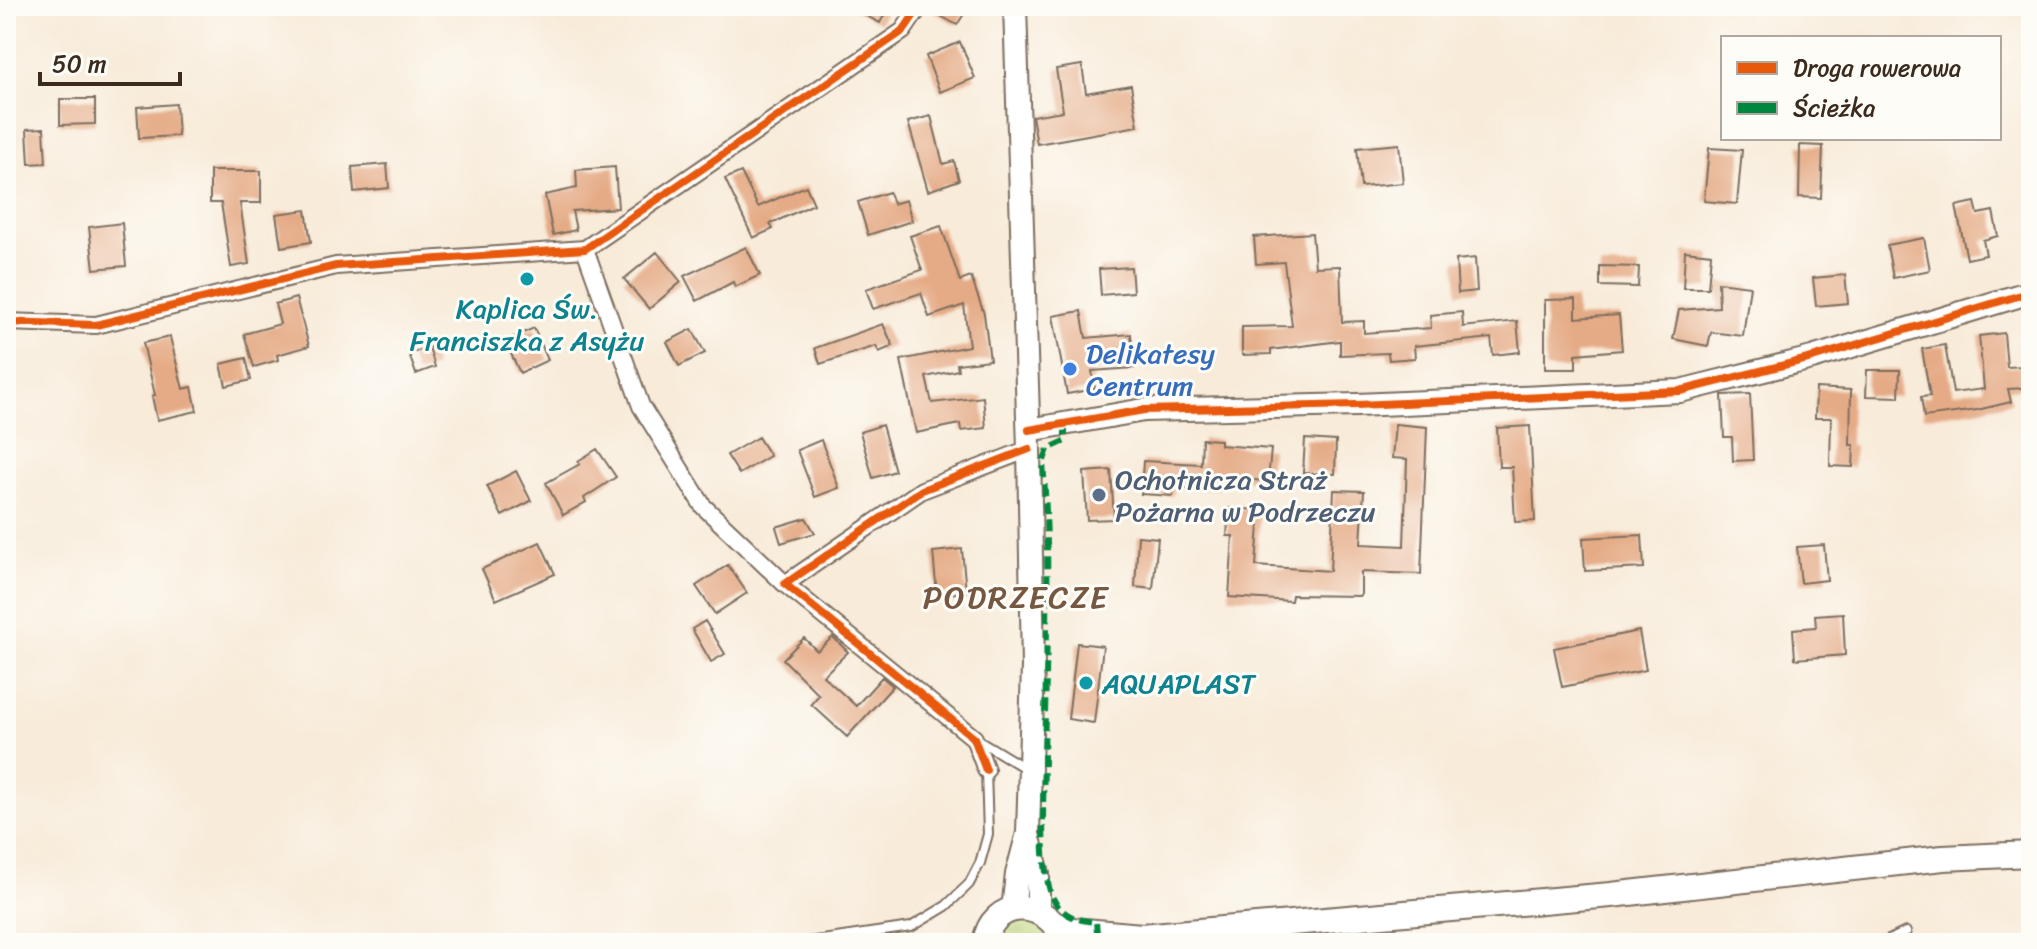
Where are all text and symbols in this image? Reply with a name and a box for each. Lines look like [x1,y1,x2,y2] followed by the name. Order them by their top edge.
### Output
[40,36,180,86] scale bar
[1721,36,2001,140] legend
[52,43,107,85] text: 50 m
[1793,47,1961,89] text: Droga rowerowa
[1793,87,1875,129] text: Ścieżka
[518,270,536,288] marker: Kaplica Św. Franciszka z Asyżu
[410,284,644,365] place label: Kaplica Św. Franciszka z Asyżu
[1086,329,1215,410] place label: Delikatesy Centrum
[1061,360,1079,378] marker: Delikatesy Centrum
[1115,455,1376,536] place label: Ochotnicza Straż Pożarna w Podrzeczu
[1090,486,1108,504] marker: Ochotnicza Straż Pożarna w Podrzeczu
[922,569,1110,626] district label: PODRZECZE
[1101,659,1257,708] place label: AQUAPLAST
[1077,674,1095,692] marker: AQUAPLAST

